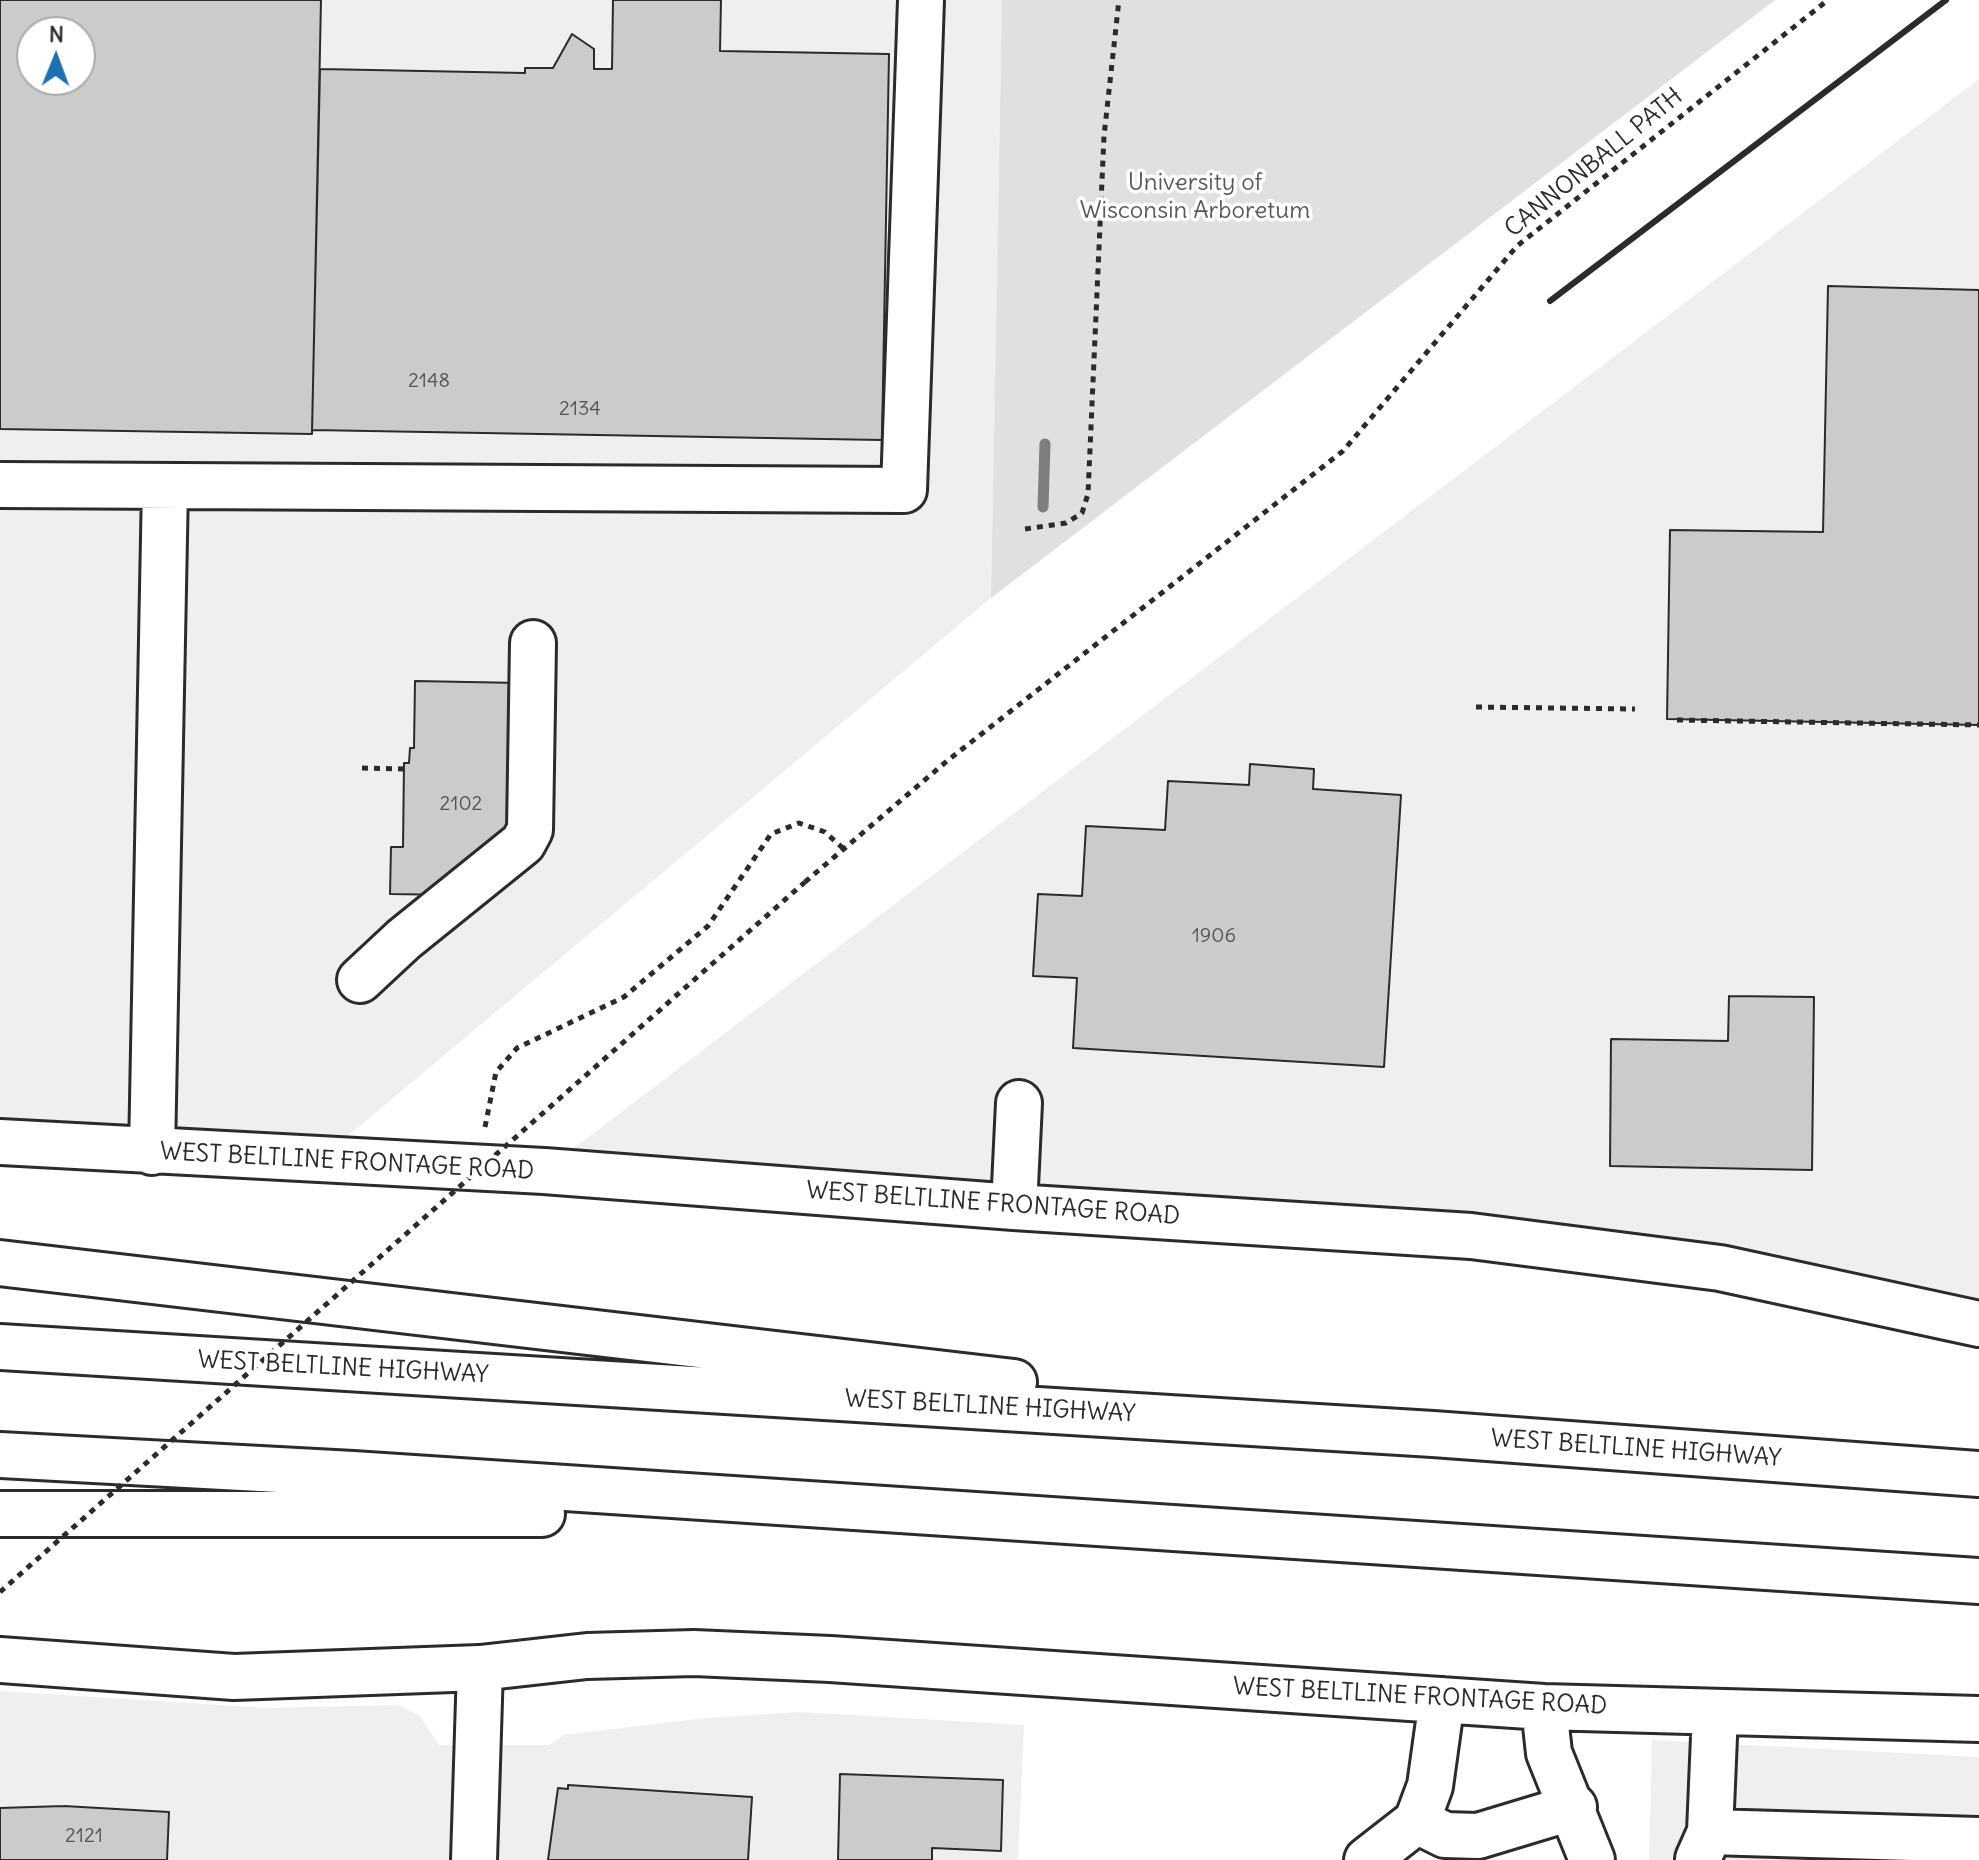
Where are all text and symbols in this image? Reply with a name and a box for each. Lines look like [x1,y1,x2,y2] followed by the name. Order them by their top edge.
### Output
[16,16,96,96] north arrow
[49,20,64,48] text: N
[1499,82,1689,244] street label: CANNONBALL PATH
[1080,169,1310,225] park label: University of Wisconsin Arboretum
[408,369,450,393] house number: 2148
[559,397,601,421] house number: 2134
[439,792,483,816] house number: 2102
[1192,924,1236,948] house number: 1906
[159,1138,535,1186] street label: WEST BELTLINE FRONTAGE ROAD
[805,1177,1181,1231] street label: WEST BELTLINE FRONTAGE ROAD
[197,1346,489,1390] street label: WEST BELTLINE HIGHWAY
[844,1385,1136,1429] street label: WEST BELTLINE HIGHWAY
[1490,1424,1782,1474] street label: WEST BELTLINE HIGHWAY
[1232,1673,1608,1721] street label: WEST BELTLINE FRONTAGE ROAD
[65,1824,103,1848] house number: 2121

